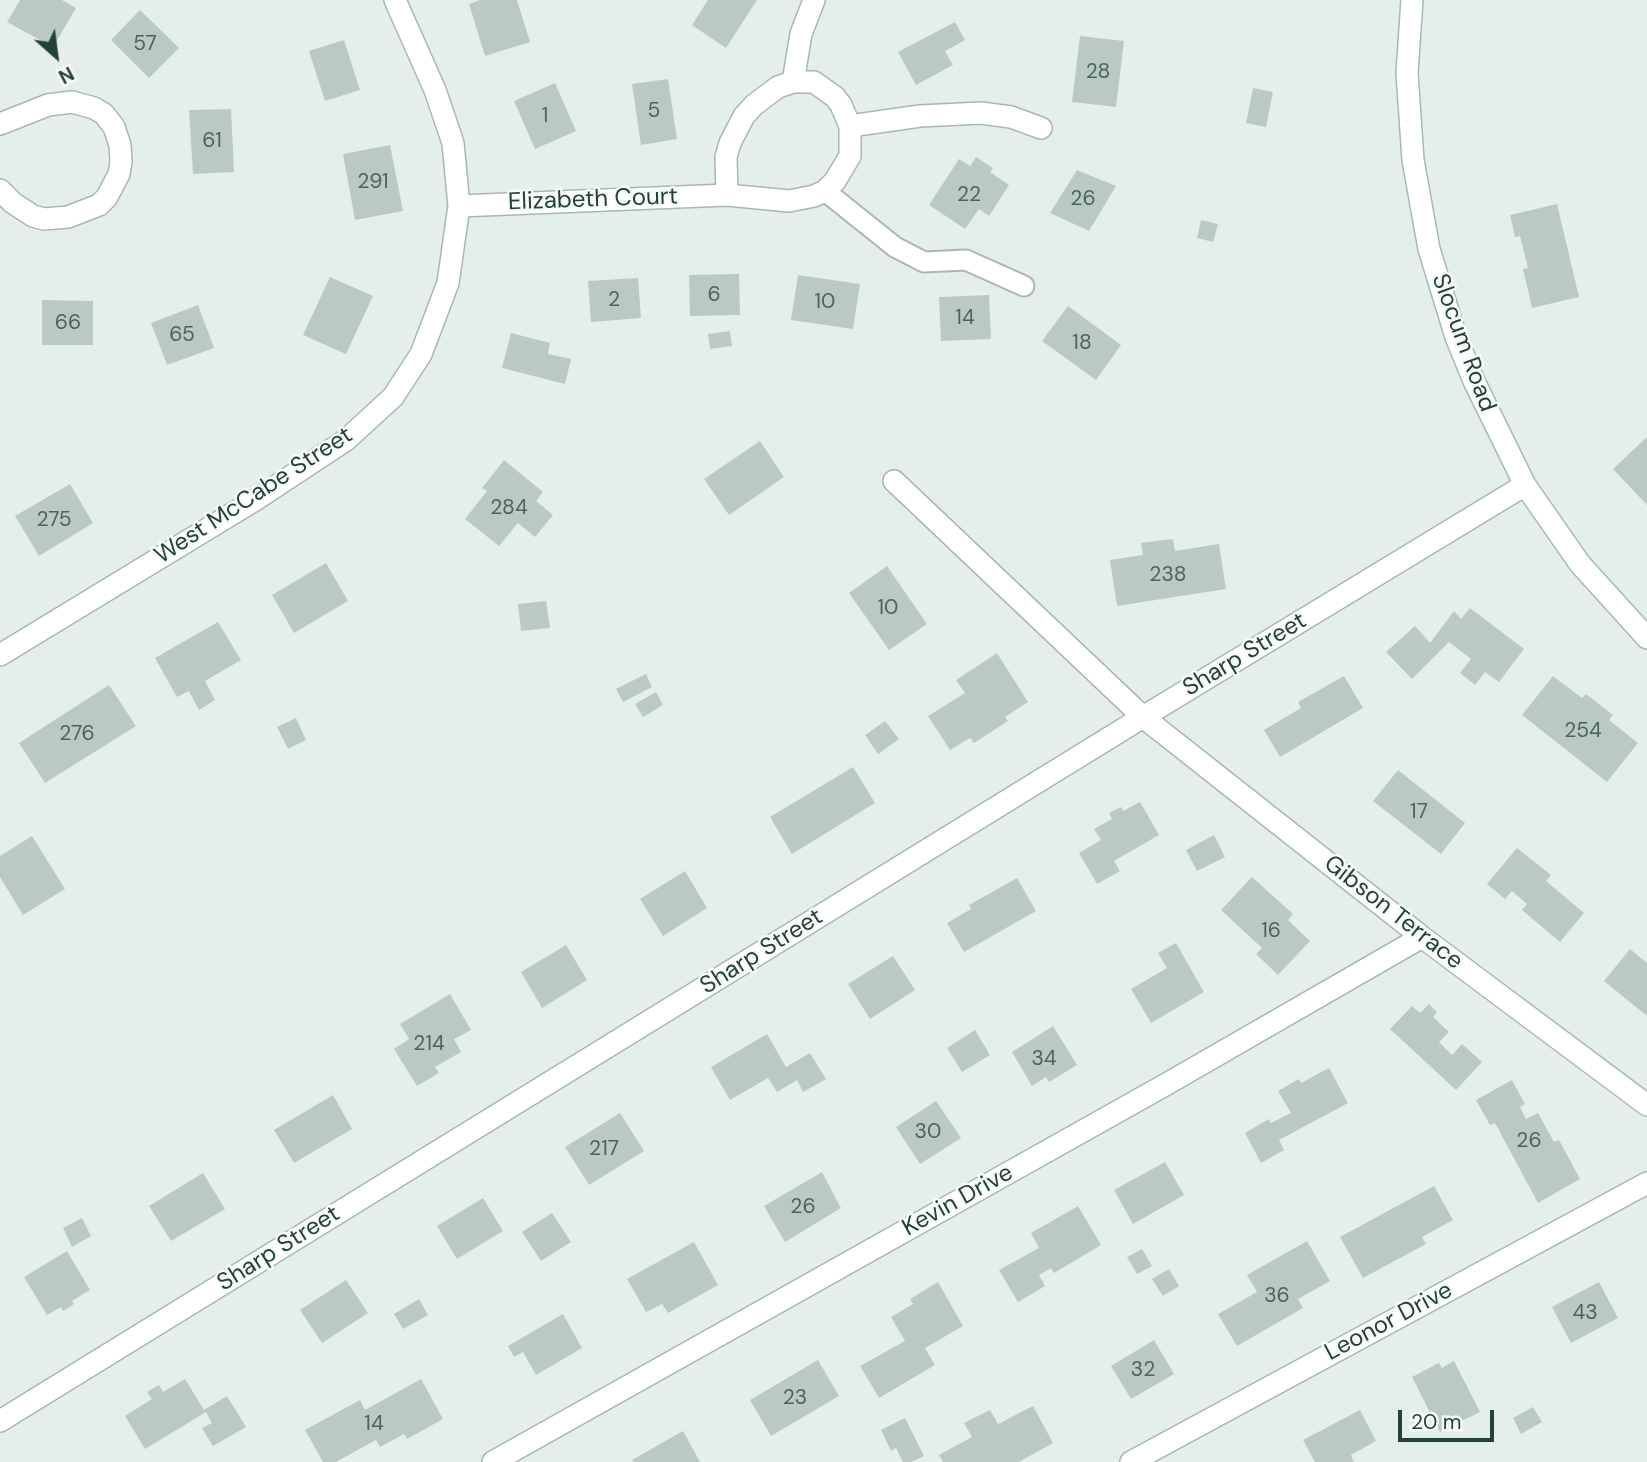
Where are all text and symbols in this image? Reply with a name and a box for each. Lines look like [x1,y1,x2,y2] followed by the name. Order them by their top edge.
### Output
[21,21,91,91] north arrow
[133,31,157,57] house number: 57
[1086,59,1110,85] house number: 28
[54,61,78,89] text: N
[648,98,660,124] house number: 5
[542,103,548,129] house number: 1
[202,128,222,154] house number: 61
[357,169,389,195] house number: 291
[957,182,981,208] house number: 22
[508,183,678,217] street label: Elizabeth Court
[1070,186,1096,212] house number: 26
[1425,270,1501,416] street label: Slocum Road
[707,282,721,308] house number: 6
[608,287,620,313] house number: 2
[815,289,835,315] house number: 10
[955,305,975,331] house number: 14
[55,310,81,336] house number: 66
[169,322,195,348] house number: 65
[1072,330,1092,356] house number: 18
[150,421,358,571] street label: West McCabe Street
[490,495,528,521] house number: 284
[36,507,72,533] house number: 275
[1149,562,1187,588] house number: 238
[878,595,898,621] house number: 10
[1178,607,1312,703] street label: Sharp Street
[1564,718,1602,744] house number: 254
[59,721,95,747] house number: 276
[1410,799,1428,825] house number: 17
[1318,850,1468,976] street label: Gibson Terrace
[695,903,829,1001] street label: Sharp Street
[1261,918,1281,944] house number: 16
[413,1031,445,1057] house number: 214
[1031,1046,1057,1072] house number: 34
[915,1119,941,1145] house number: 30
[1516,1128,1542,1154] house number: 26
[589,1136,619,1162] house number: 217
[898,1159,1018,1243] street label: Kevin Drive
[790,1194,816,1220] house number: 26
[212,1200,346,1298] street label: Sharp Street
[1320,1276,1458,1368] street label: Leonor Drive
[1264,1283,1290,1309] house number: 36
[1572,1300,1598,1326] house number: 43
[1131,1357,1155,1383] house number: 32
[783,1385,807,1411] house number: 23
[1402,1396,1498,1440] scale bar
[1411,1408,1462,1436] text: 20 m
[364,1411,384,1437] house number: 14

